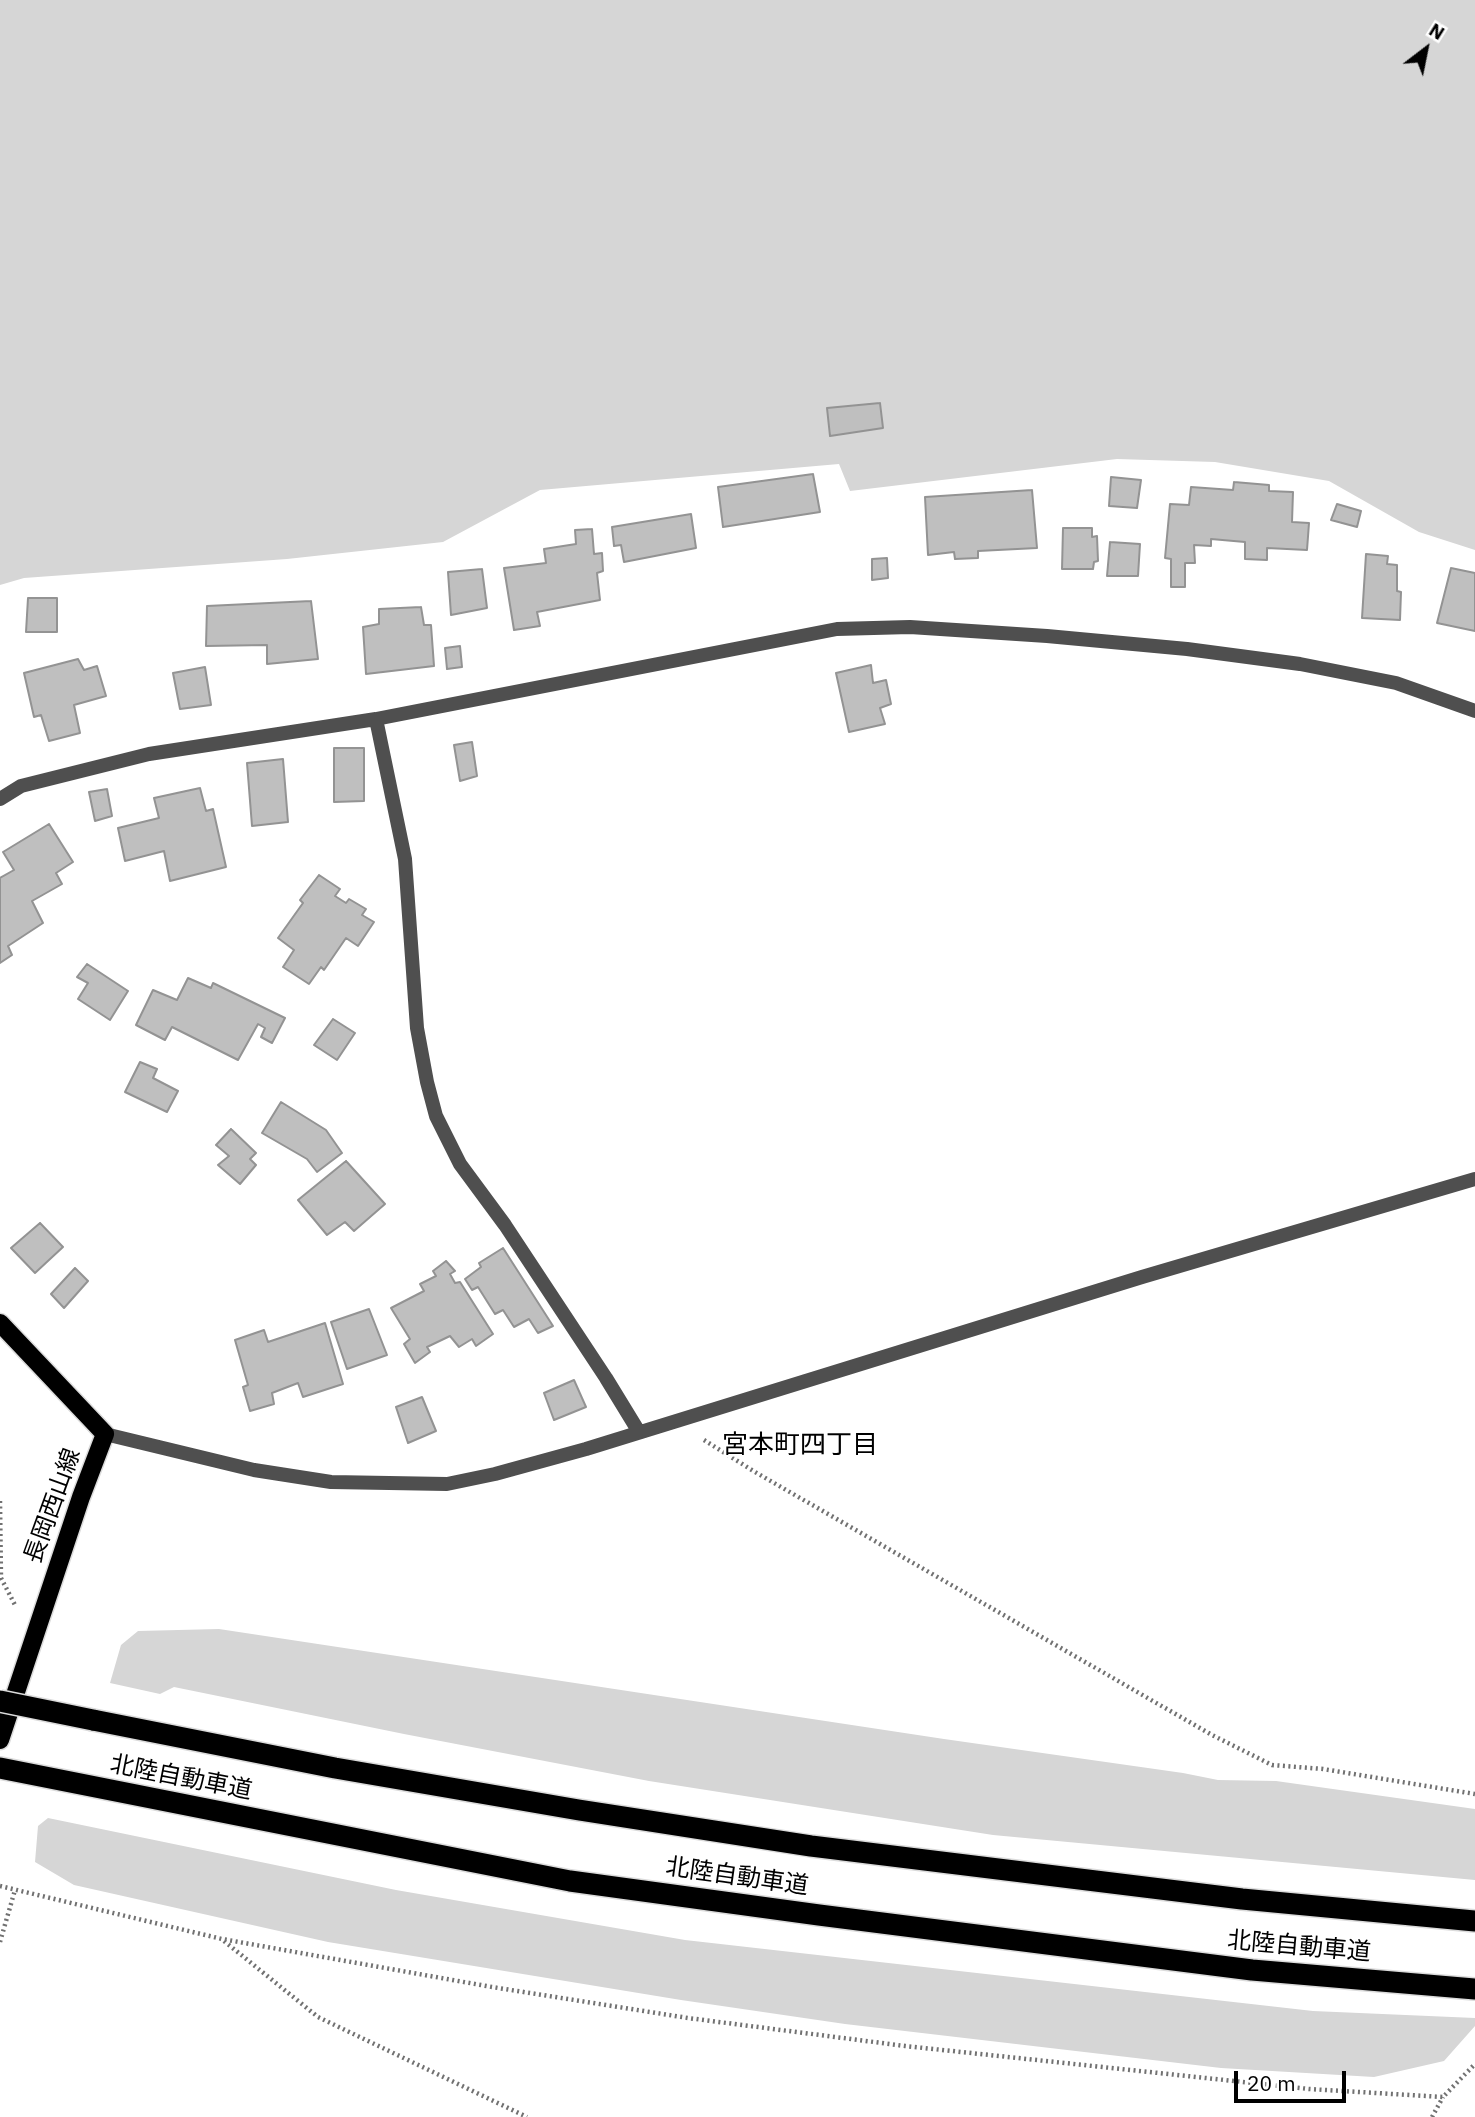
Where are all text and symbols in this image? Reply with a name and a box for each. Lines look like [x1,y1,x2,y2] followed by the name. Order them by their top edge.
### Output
[1391,14,1461,84] north arrow
[1425,17,1449,45] text: N
[722,1429,878,1461] district label: 宮本町四丁目
[19,1445,87,1567] street label: 長岡西山線
[108,1750,254,1806] street label: 北陸自動車道
[664,1853,810,1901] street label: 北陸自動車道
[1226,1926,1372,1968] street label: 北陸自動車道
[1237,2058,1349,2102] scale bar
[1247,2069,1296,2097] text: 20 m

